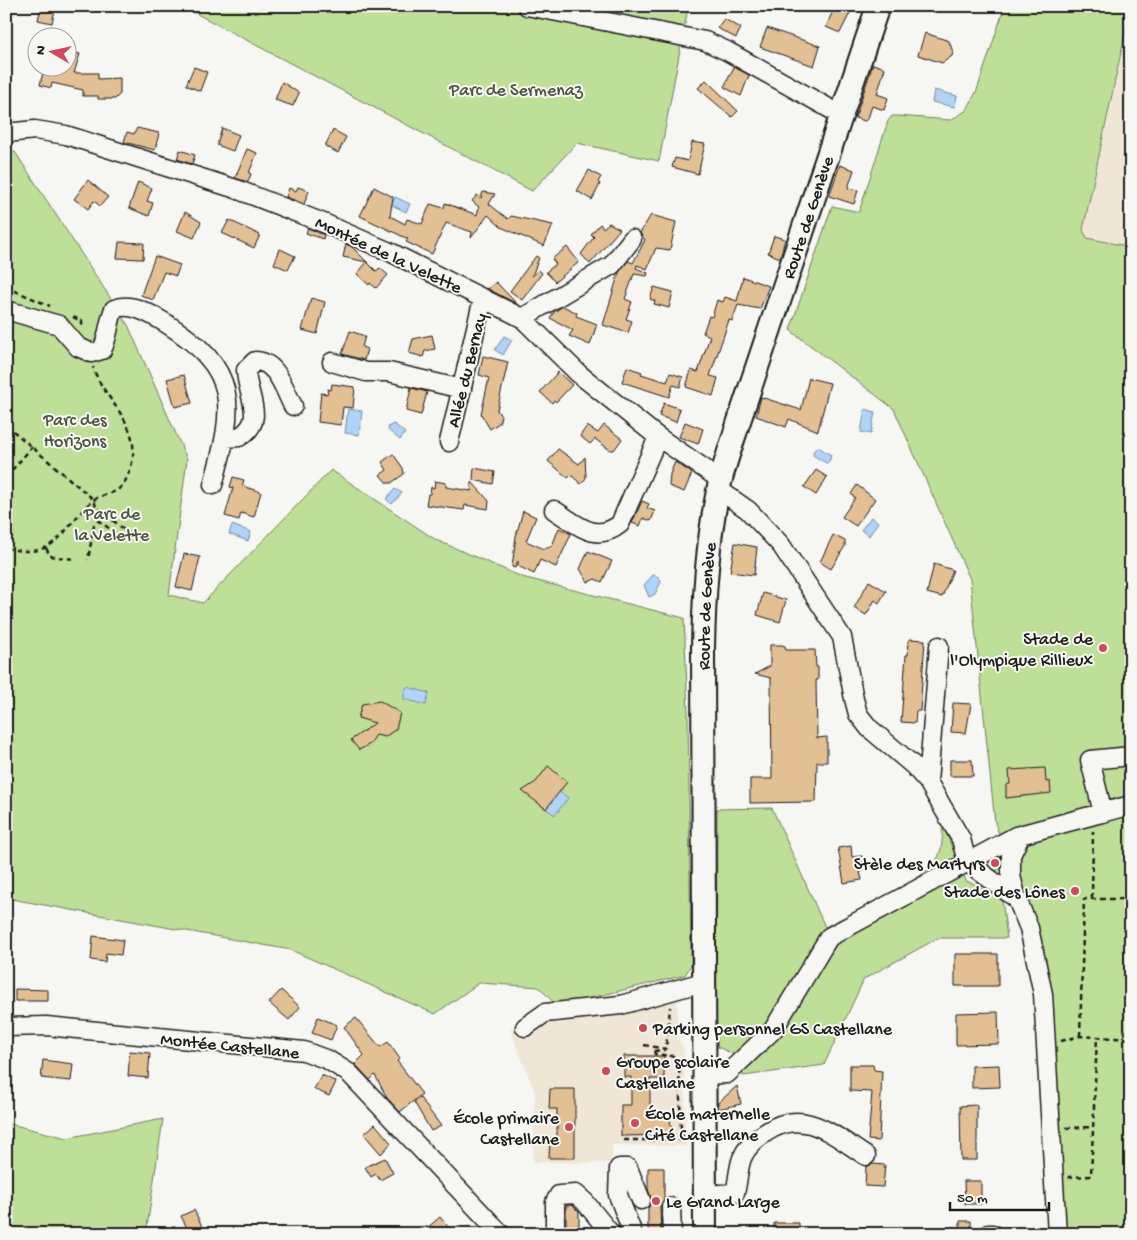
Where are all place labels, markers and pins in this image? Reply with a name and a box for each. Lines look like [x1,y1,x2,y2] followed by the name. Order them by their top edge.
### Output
[950,630,1094,672] place label: Stade de l'Olympique Rillieux
[1097,642,1109,654] marker: Stade de l'Olympique Rillieux
[854,855,986,876] place label: Stèle des Martyrs
[989,857,1001,869] marker: Stèle des Martyrs
[944,883,1066,904] place label: Stade des Lônes
[1069,885,1081,897] marker: Stade des Lônes
[652,1020,893,1041] place label: Parking personnel GS Castellane
[637,1022,649,1034] marker: Parking personnel GS Castellane
[616,1053,730,1095] place label: Groupe scolaire Castellane
[600,1065,612,1077] marker: Groupe scolaire Castellane
[645,1105,771,1147] place label: École maternelle Cité Castellane
[453,1109,560,1151] place label: École primaire Castellane
[629,1117,641,1129] marker: École maternelle Cité Castellane
[563,1121,575,1133] marker: École primaire Castellane
[666,1193,780,1214] place label: Le Grand Large
[650,1195,662,1207] marker: Le Grand Large

